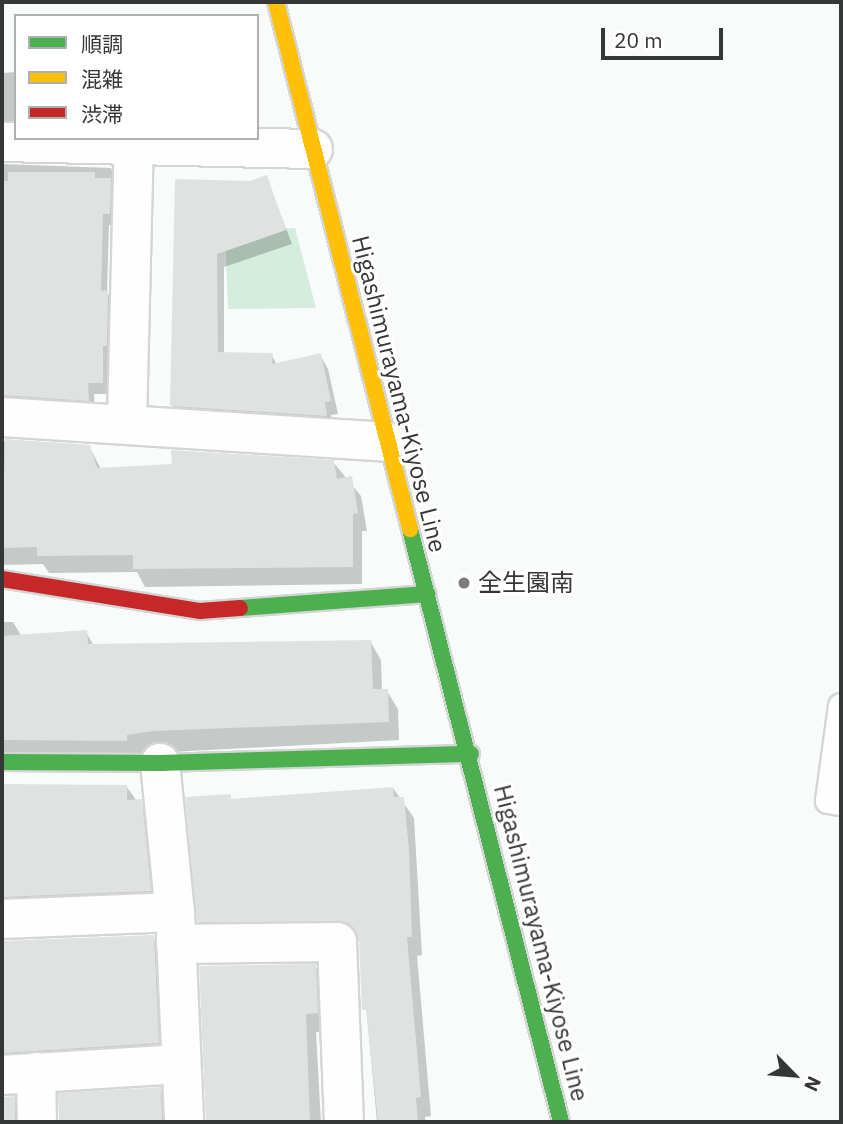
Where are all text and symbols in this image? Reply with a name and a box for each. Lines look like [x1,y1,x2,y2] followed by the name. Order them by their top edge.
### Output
[14,14,259,140] legend
[605,14,728,58] scale bar
[614,26,663,54] text: 20 m
[81,30,123,58] text: 順調
[81,65,123,93] text: 混雑
[81,100,123,128] text: 渋滞
[346,233,452,555] street label: Higashimurayama-Kiyose Line
[478,569,574,597] place label: 全生園南
[456,575,472,591] marker: 全生園南
[488,782,594,1104] street label: Higashimurayama-Kiyose Line
[759,1040,829,1110] north arrow
[799,1073,827,1095] text: N

